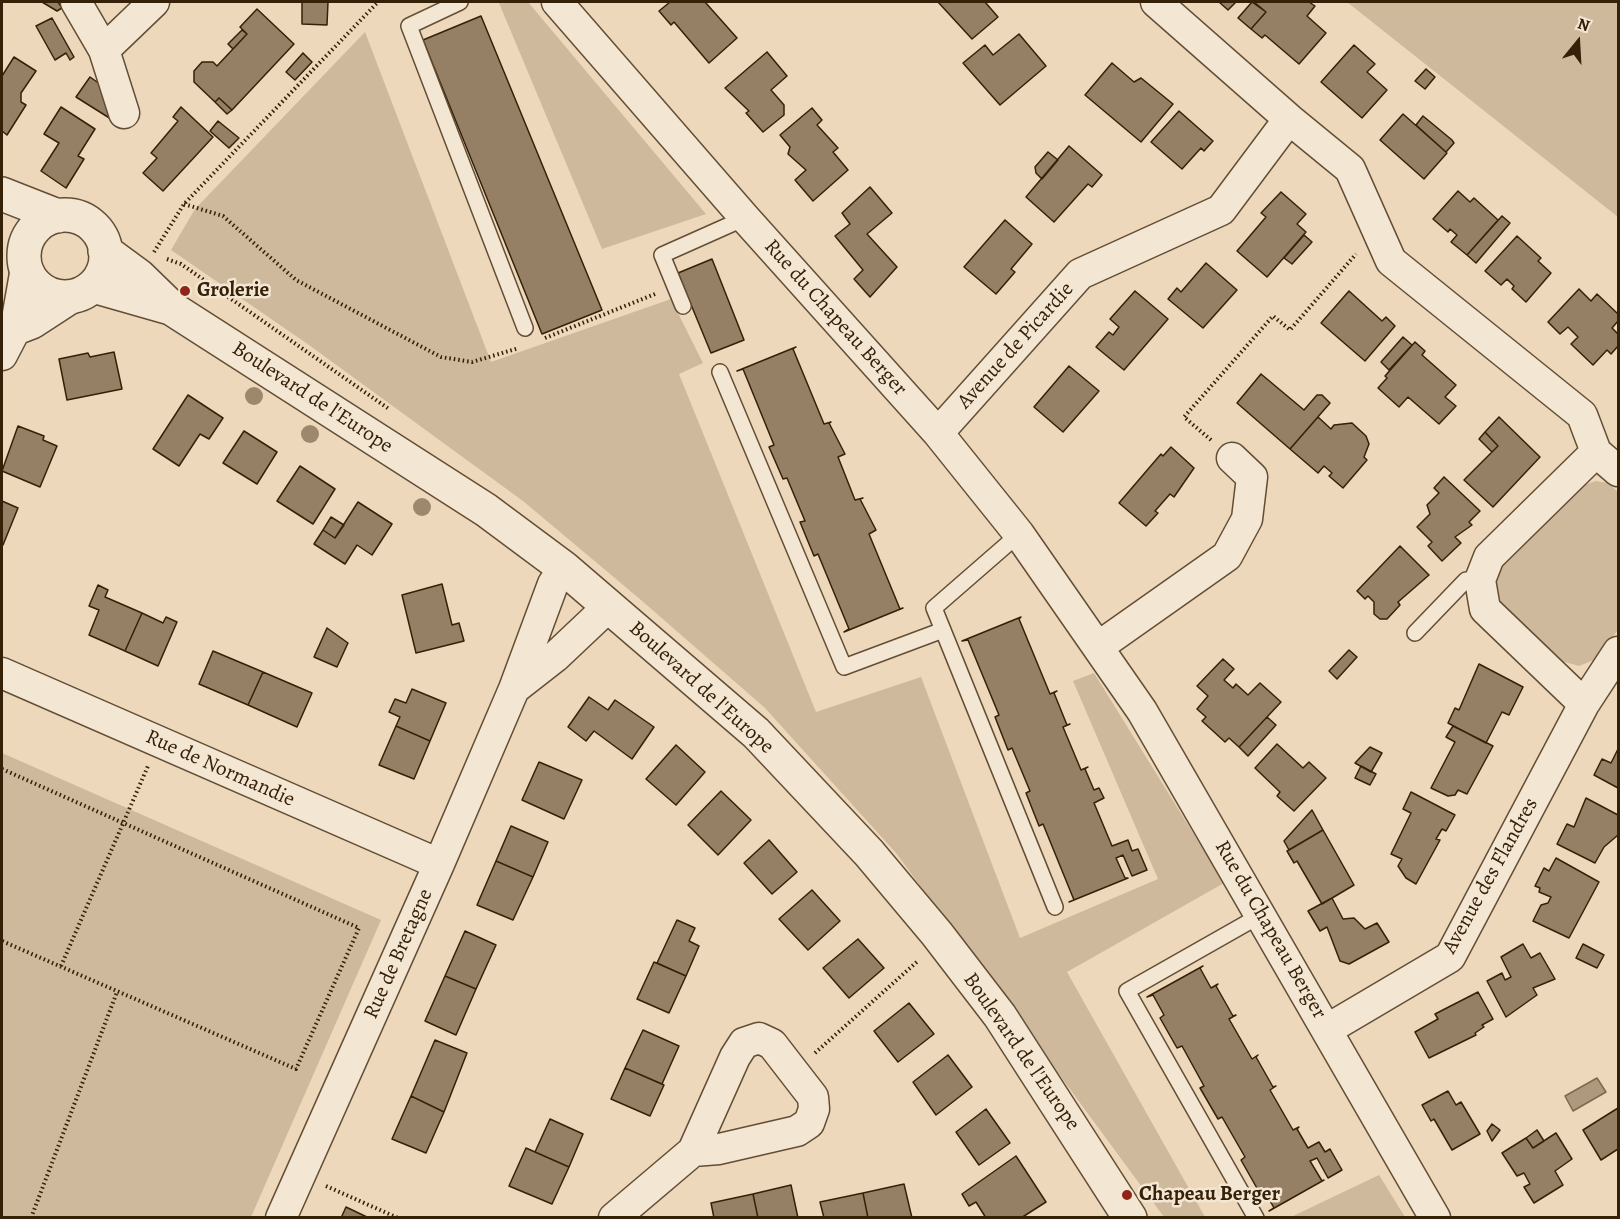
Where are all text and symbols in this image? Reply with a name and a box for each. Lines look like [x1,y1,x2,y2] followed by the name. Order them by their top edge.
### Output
[1548,12,1608,72] north arrow
[1575,13,1593,37] text: N
[758,235,912,401] street label: Rue du Chapeau Berger
[953,277,1079,415] street label: Avenue de Picardie
[197,278,269,304] place label: Grolerie
[178,284,192,298] marker: Grolerie
[227,337,397,459] street label: Boulevard de l'Europe
[623,616,779,760] street label: Boulevard de l'Europe
[142,725,298,813] street label: Rue de Normandie
[1438,794,1544,958] street label: Avenue des Flandres
[1209,836,1331,1024] street label: Rue du Chapeau Berger
[359,885,439,1023] street label: Rue de Bretagne
[957,968,1085,1136] street label: Boulevard de l'Europe
[1139,1182,1280,1208] place label: Chapeau Berger
[1120,1188,1134,1202] marker: Chapeau Berger

